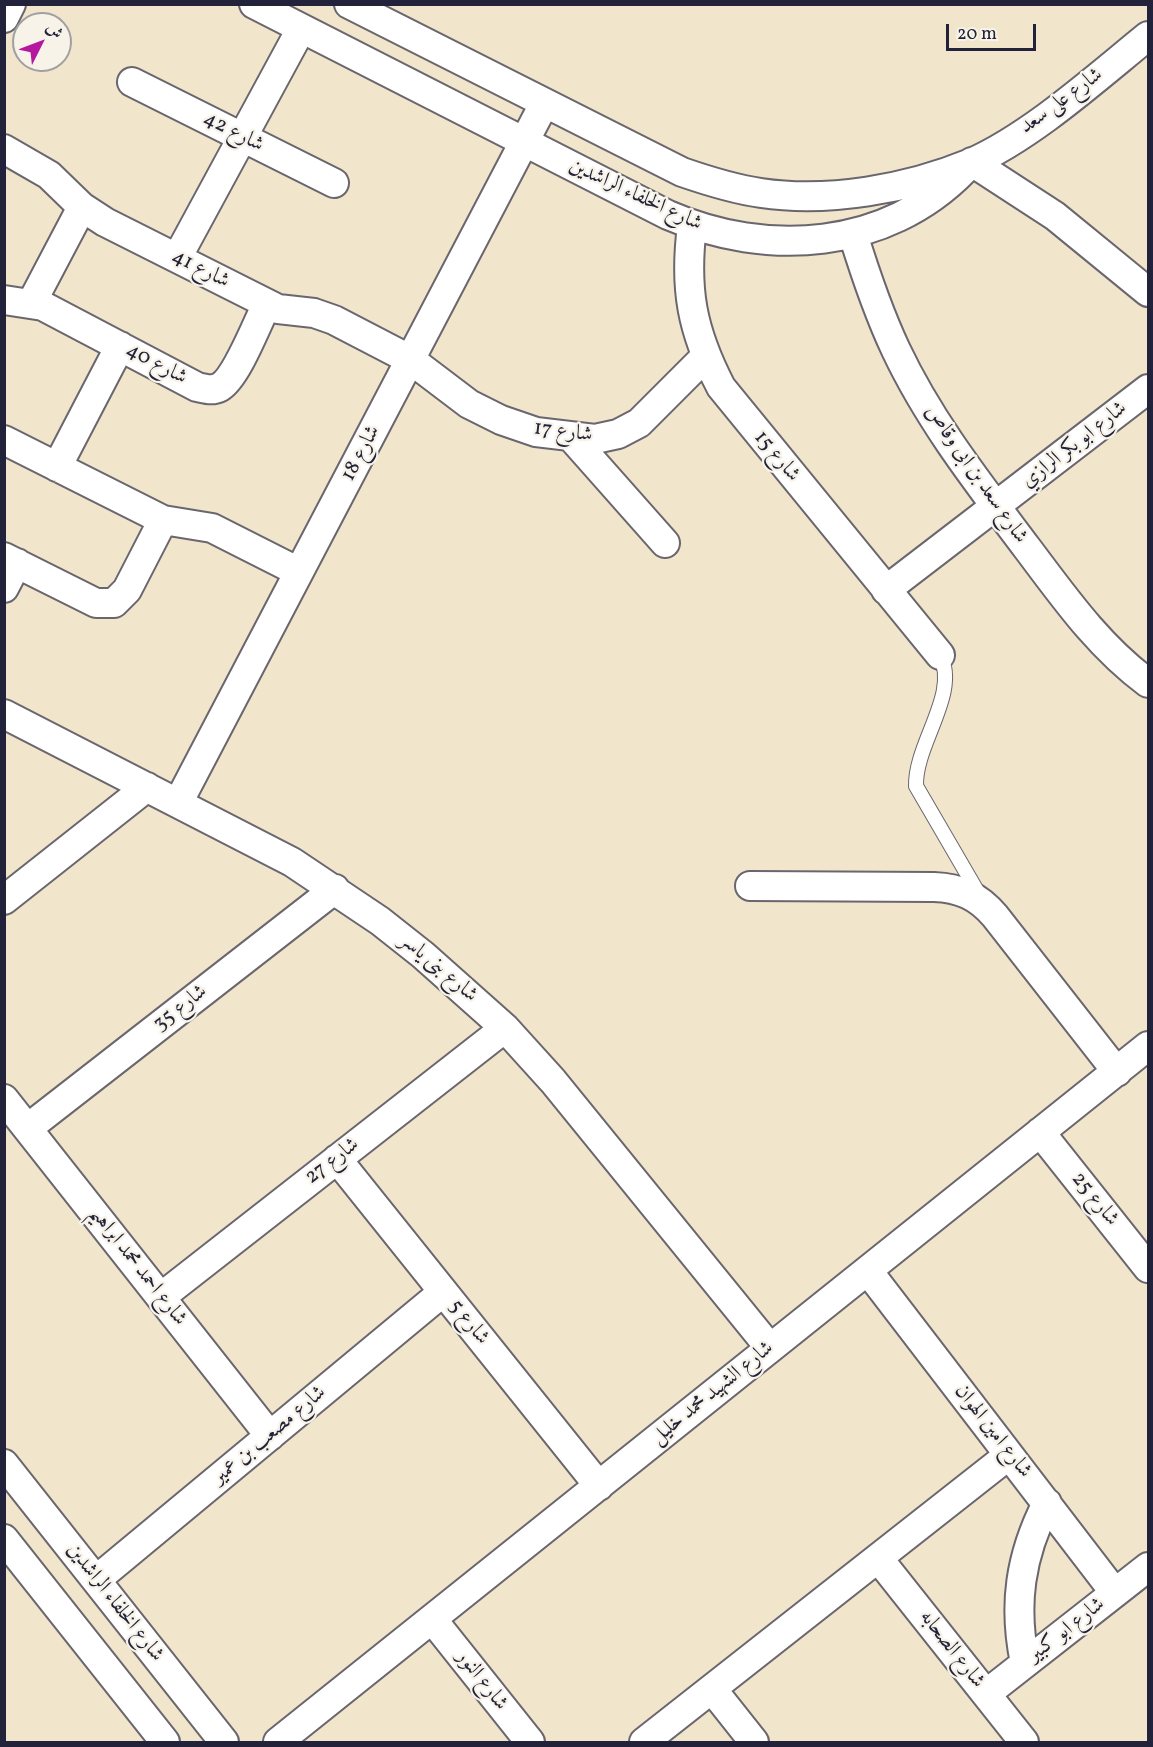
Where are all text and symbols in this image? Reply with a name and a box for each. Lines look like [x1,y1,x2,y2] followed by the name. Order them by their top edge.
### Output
[12,12,72,72] north arrow
[949,12,1039,50] scale bar
[40,18,67,45] text: ش
[957,22,997,47] text: 20 m
[1016,63,1108,141] street label: شارع على سعد
[199,107,267,159] street label: شارع 42
[564,154,706,238] street label: شارع الخلفاء الراشدين
[167,245,233,295] street label: شارع 41
[121,339,191,391] street label: شارع 40
[1017,397,1133,495] street label: شارع ابو بكر الرازي
[918,401,1032,549] street label: شارع سعد بن ابى وقاص
[532,417,594,449] street label: شارع 17
[337,422,387,486] street label: شارع 18
[747,426,805,488] street label: شارع 15
[394,929,482,1009] street label: شارع بنى ياسر
[149,980,213,1038] street label: شارع 35
[301,1133,365,1191] street label: شارع 27
[1065,1168,1123,1232] street label: شارع 25
[83,1202,191,1332] street label: شارع احمد محمد ابراهيم
[442,1295,494,1351] street label: شارع 5
[647,1337,779,1451] street label: شارع الشهيد محمد خليل
[948,1380,1036,1484] street label: شارع امين الهوان
[208,1381,332,1491] street label: شارع مصعب بن عمير
[60,1539,168,1667] street label: شارع الخلفاء الراشدين
[1023,1593,1111,1669] street label: شارع ابو كبير
[913,1606,989,1694] street label: شارع الصحابه
[450,1646,512,1716] street label: شارع النور

